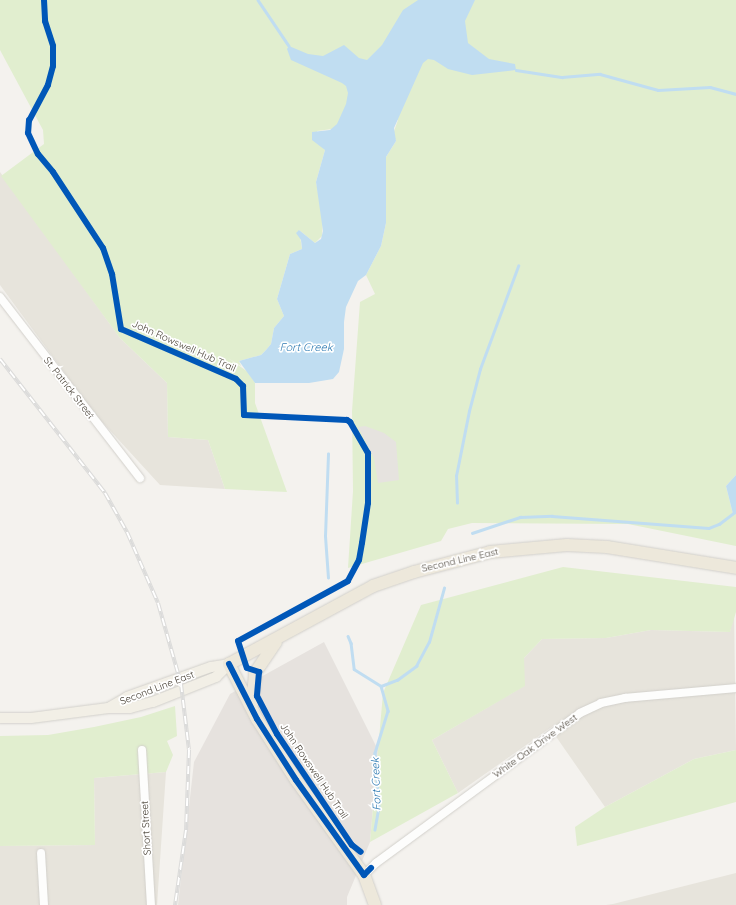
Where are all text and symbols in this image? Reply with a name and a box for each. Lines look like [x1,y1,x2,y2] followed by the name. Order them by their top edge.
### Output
[130,318,238,374] street label: John Rowswell Hub Trail
[279,340,333,354] water label: Fort Creek
[41,355,97,421] street label: St. Patrick Street
[420,545,500,575] street label: Second Line East
[118,668,196,708] street label: Second Line East
[491,711,579,781] street label: White Oak Drive West
[278,721,350,821] street label: John Rowswell Hub Trail
[368,757,384,811] water label: Fort Creek
[139,800,153,856] street label: Short Street

